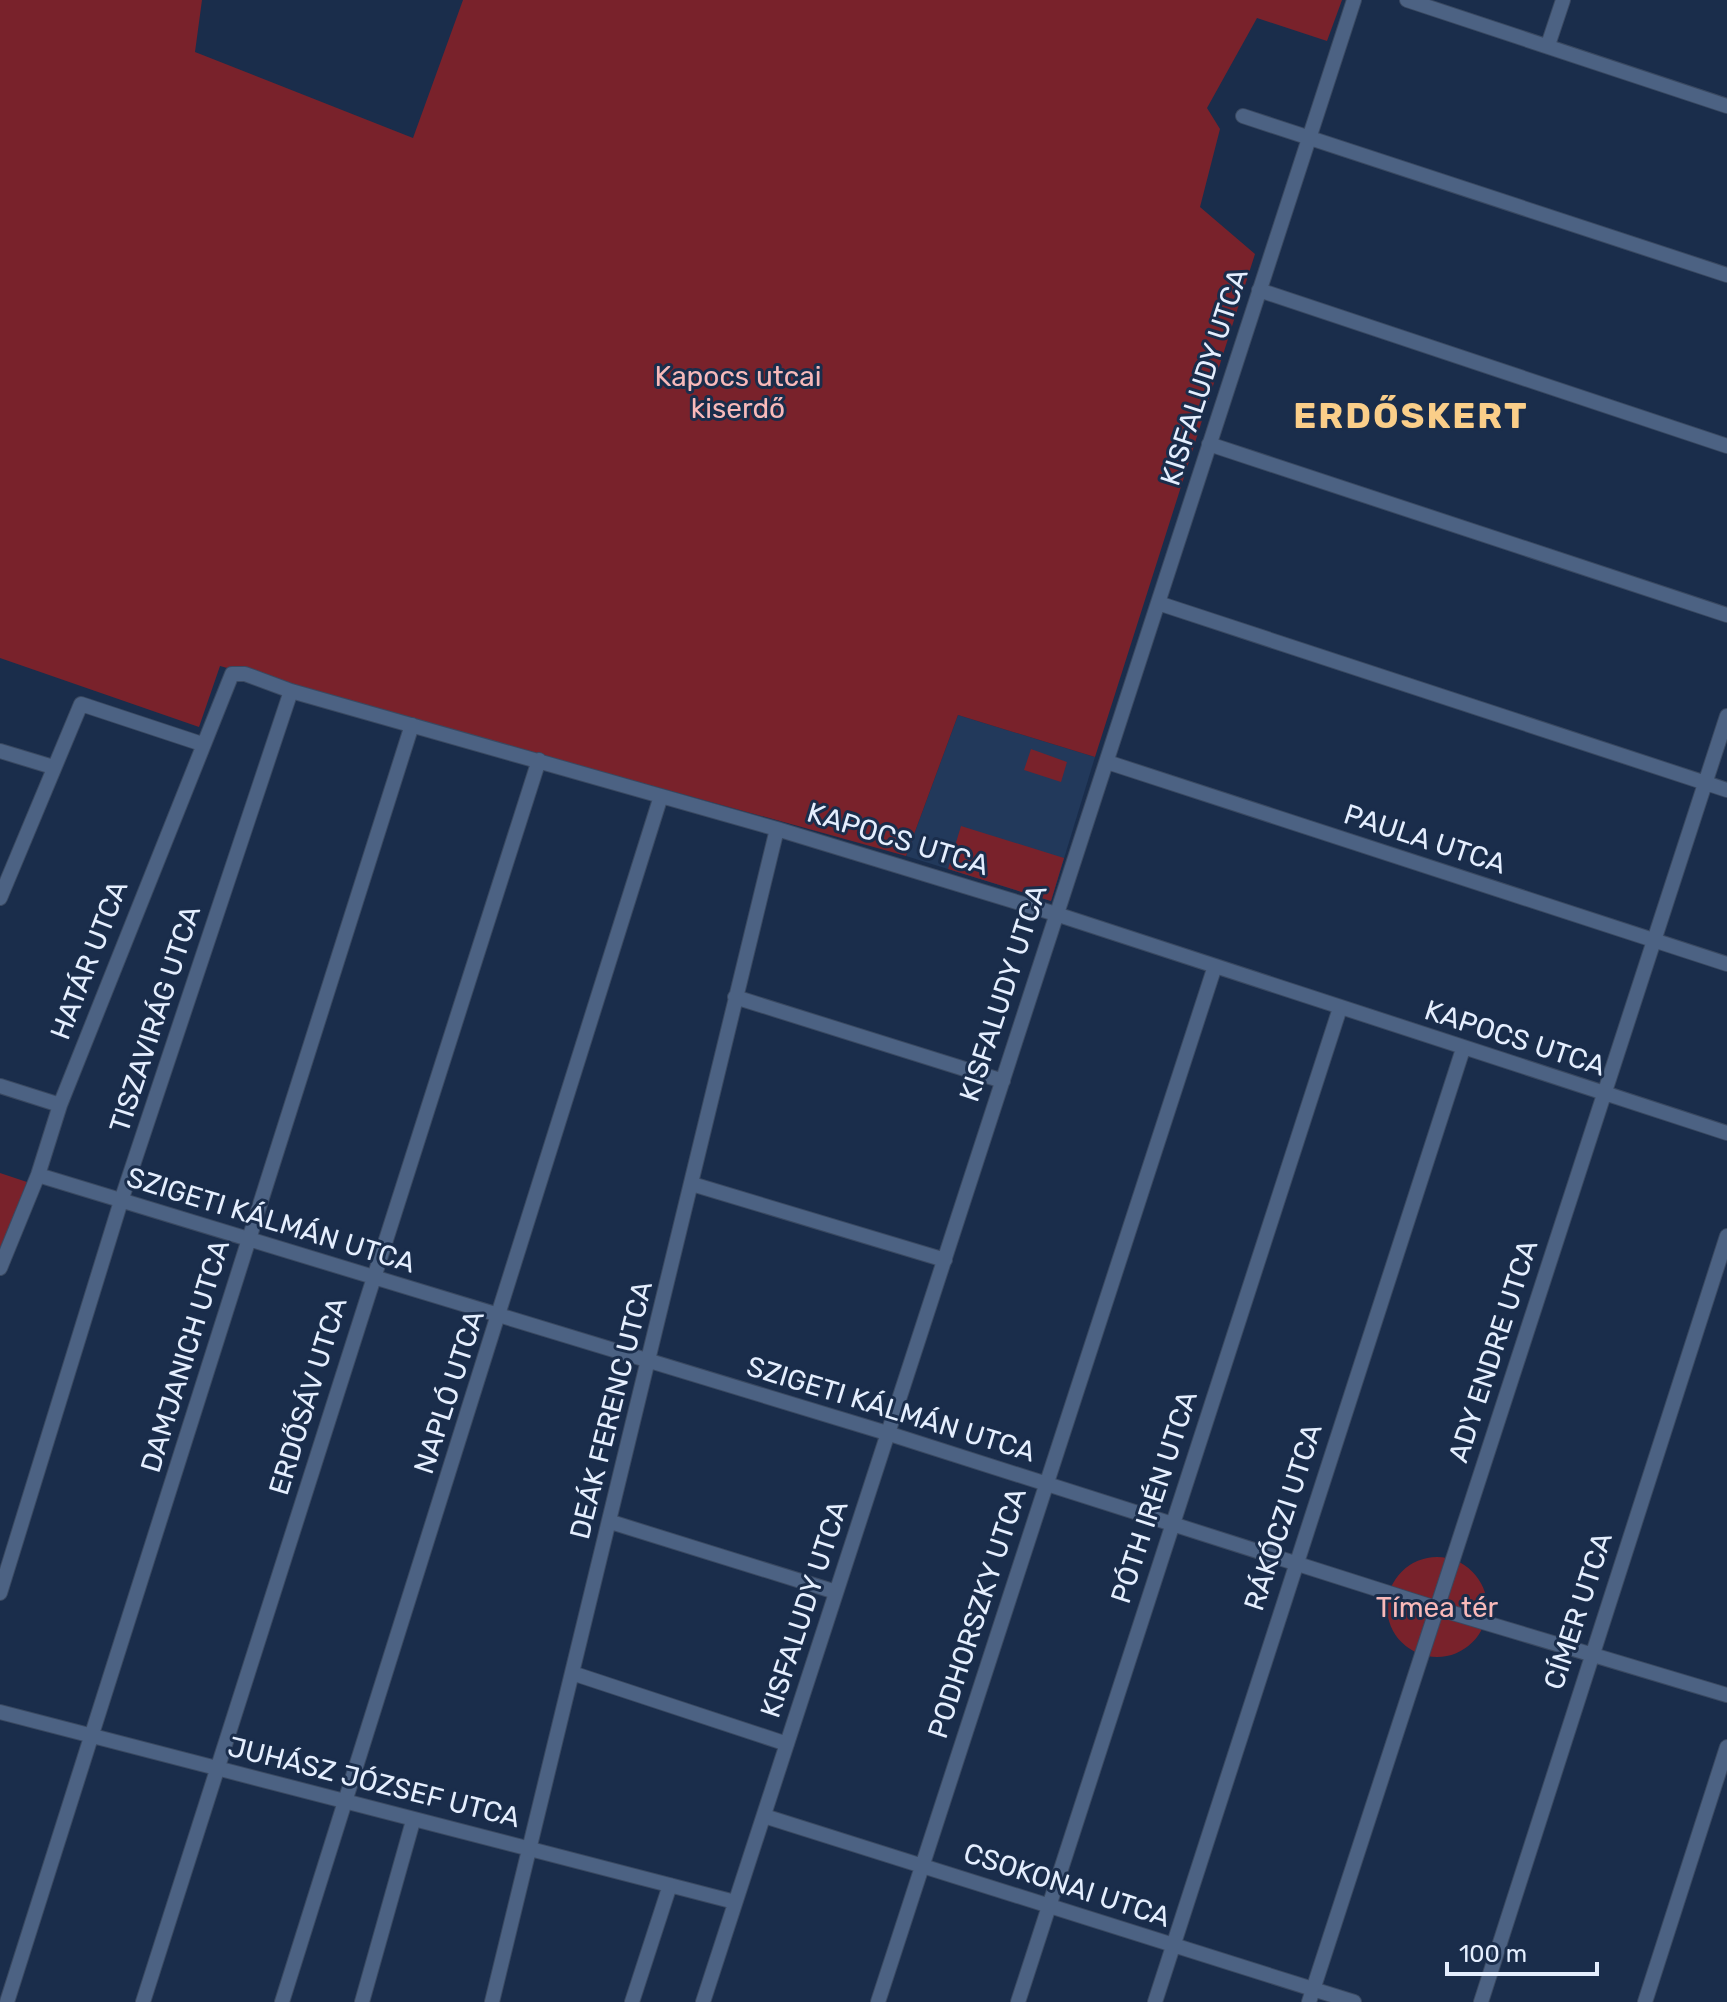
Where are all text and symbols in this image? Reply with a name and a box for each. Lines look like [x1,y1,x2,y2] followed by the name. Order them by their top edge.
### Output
[1153,264,1255,490] street label: KISFALUDY UTCA
[655,360,821,425] park label: Kapocs utcai kiserdő
[1293,394,1529,437] district label: ERDŐSKERT
[803,796,993,882] street label: KAPOCS UTCA
[1340,797,1510,881] street label: PAULA UTCA
[44,876,134,1044] street label: HATÁR UTCA
[952,880,1054,1106] street label: KISFALUDY UTCA
[103,901,207,1137] street label: TISZAVIRÁG UTCA
[1420,993,1610,1083] street label: KAPOCS UTCA
[123,1160,419,1280] street label: SZIGETI KÁLMÁN UTCA
[1441,1235,1545,1466] street label: ADY ENDRE UTCA
[134,1236,236,1476] street label: DAMJANICH UTCA
[563,1277,659,1542] street label: DEÁK FERENC UTCA
[262,1293,354,1499] street label: ERDŐSÁV UTCA
[407,1306,491,1478] street label: NAPLÓ UTCA
[743,1349,1039,1469] street label: SZIGETI KÁLMÁN UTCA
[1104,1386,1204,1607] street label: PÓTH IRÉN UTCA
[1237,1419,1329,1615] street label: RÁKÓCZI UTCA
[921,1483,1033,1742] street label: PODHORSZKY UTCA
[753,1496,855,1722] street label: KISFALUDY UTCA
[1537,1528,1619,1694] street label: CÍMER UTCA
[1376,1591,1499,1624] park label: Tímea tér
[224,1730,524,1834] street label: JUHÁSZ JÓZSEF UTCA
[960,1836,1175,1934] street label: CSOKONAI UTCA
[1447,1926,1597,1976] scale bar
[1459,1940,1527,1968] text: 100 m

